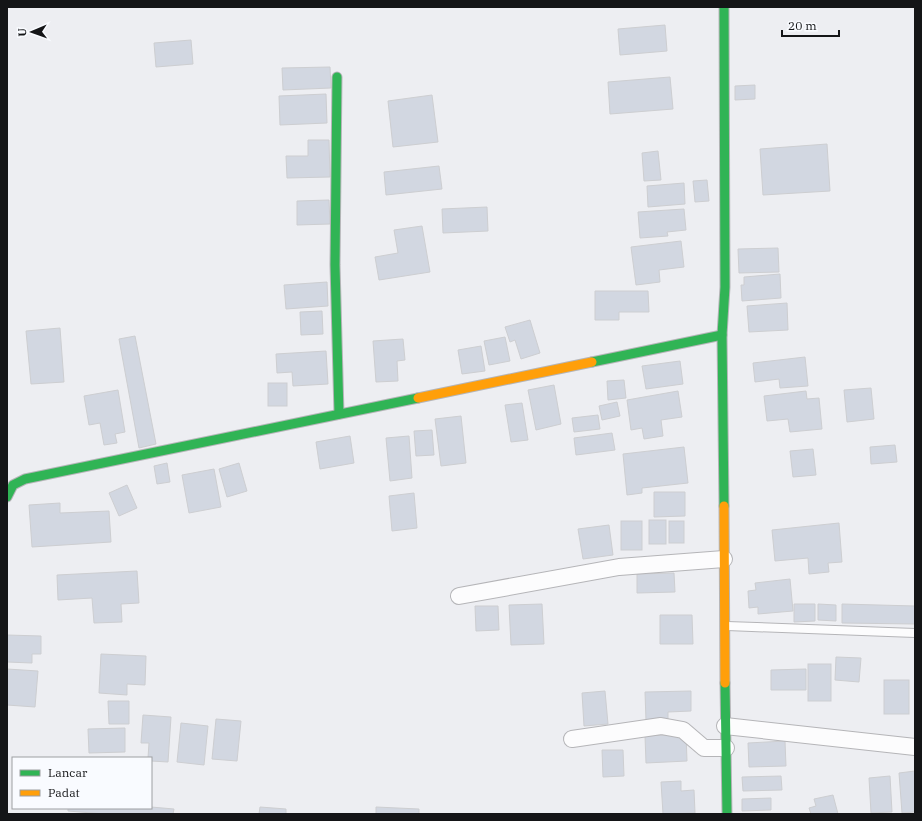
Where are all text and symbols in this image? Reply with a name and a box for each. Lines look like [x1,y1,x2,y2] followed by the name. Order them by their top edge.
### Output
[12,12,52,52] north arrow
[782,12,839,38] scale bar
[788,18,817,33] text: 20 m
[15,27,29,37] text: U
[12,757,152,809] legend
[48,765,88,780] text: Lancar
[48,785,80,800] text: Padat

